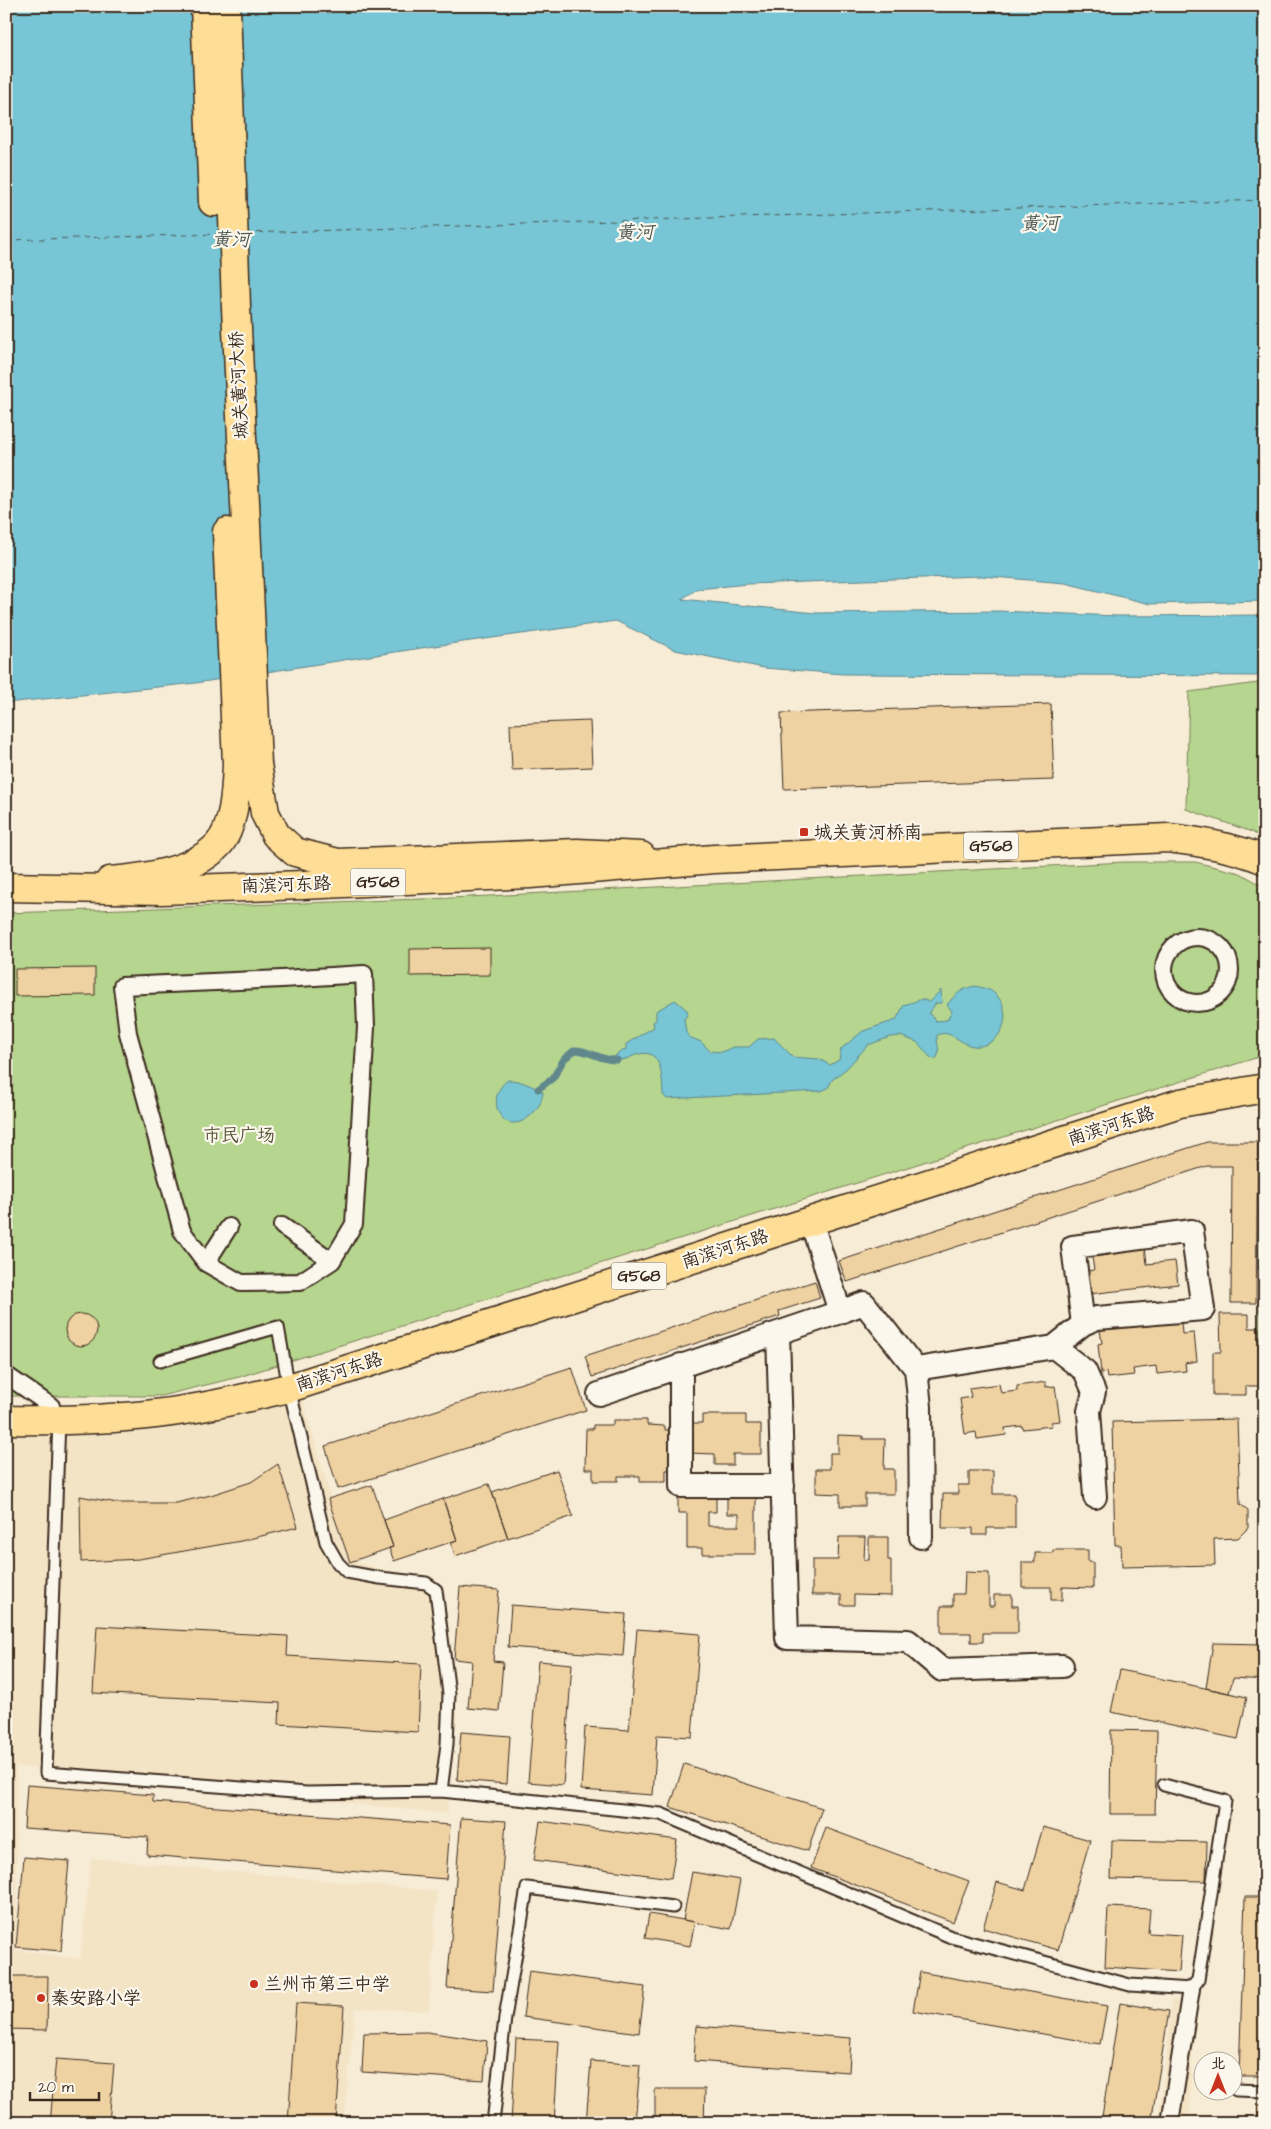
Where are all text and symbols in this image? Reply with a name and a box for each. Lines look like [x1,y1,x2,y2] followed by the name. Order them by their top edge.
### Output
[1021,210,1062,238] water label: 黄河
[616,219,657,247] water label: 黄河
[212,226,253,254] water label: 黄河
[224,330,254,440] street label: 城关黄河大桥
[814,820,922,845] place label: 城关黄河桥南
[798,826,810,838] marker: 城关黄河桥南
[964,832,1018,859] road number: G568
[350,869,406,896] road number: G568
[241,871,331,899] street label: 南滨河东路
[1064,1100,1158,1152] street label: 南滨河东路
[203,1123,275,1148] park label: 市民广场
[678,1223,772,1275] street label: 南滨河东路
[612,1262,666,1290] road number: G568
[292,1346,386,1398] street label: 南滨河东路
[264,1972,390,1997] place label: 兰州市第三中学
[248,1978,260,1990] marker: 兰州市第三中学
[51,1986,141,2011] place label: 秦安路小学
[35,1992,47,2004] marker: 秦安路小学
[1194,2052,1244,2102] north arrow
[1211,2054,1225,2074] text: 北
[30,2069,99,2101] scale bar
[38,2077,74,2098] text: 20 m

